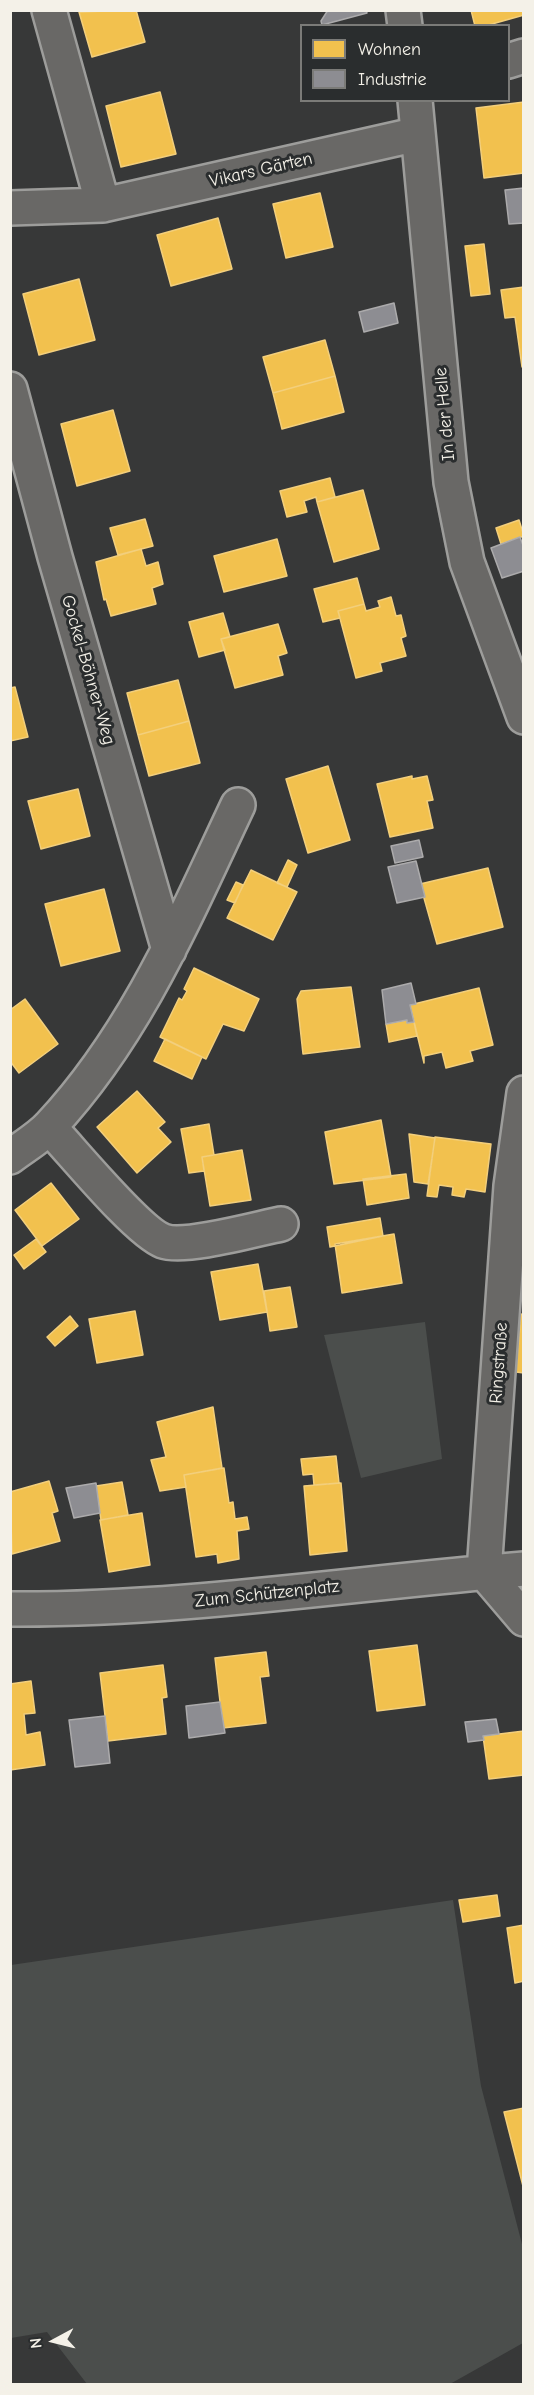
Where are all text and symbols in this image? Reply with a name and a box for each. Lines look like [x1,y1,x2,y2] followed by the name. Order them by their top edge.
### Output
[300,24,510,102] legend
[358,39,421,60] text: Wohnen
[358,69,427,90] text: Industrie
[207,148,315,192] street label: Vikars Gärten
[430,366,460,462] street label: In der Helle
[56,593,120,747] street label: Gockel-Böhner-Weg
[485,1322,513,1404] street label: Ringstraße
[194,1576,340,1612] street label: Zum Schützenplatz
[24,2311,84,2371] north arrow
[27,2337,46,2349] text: N

